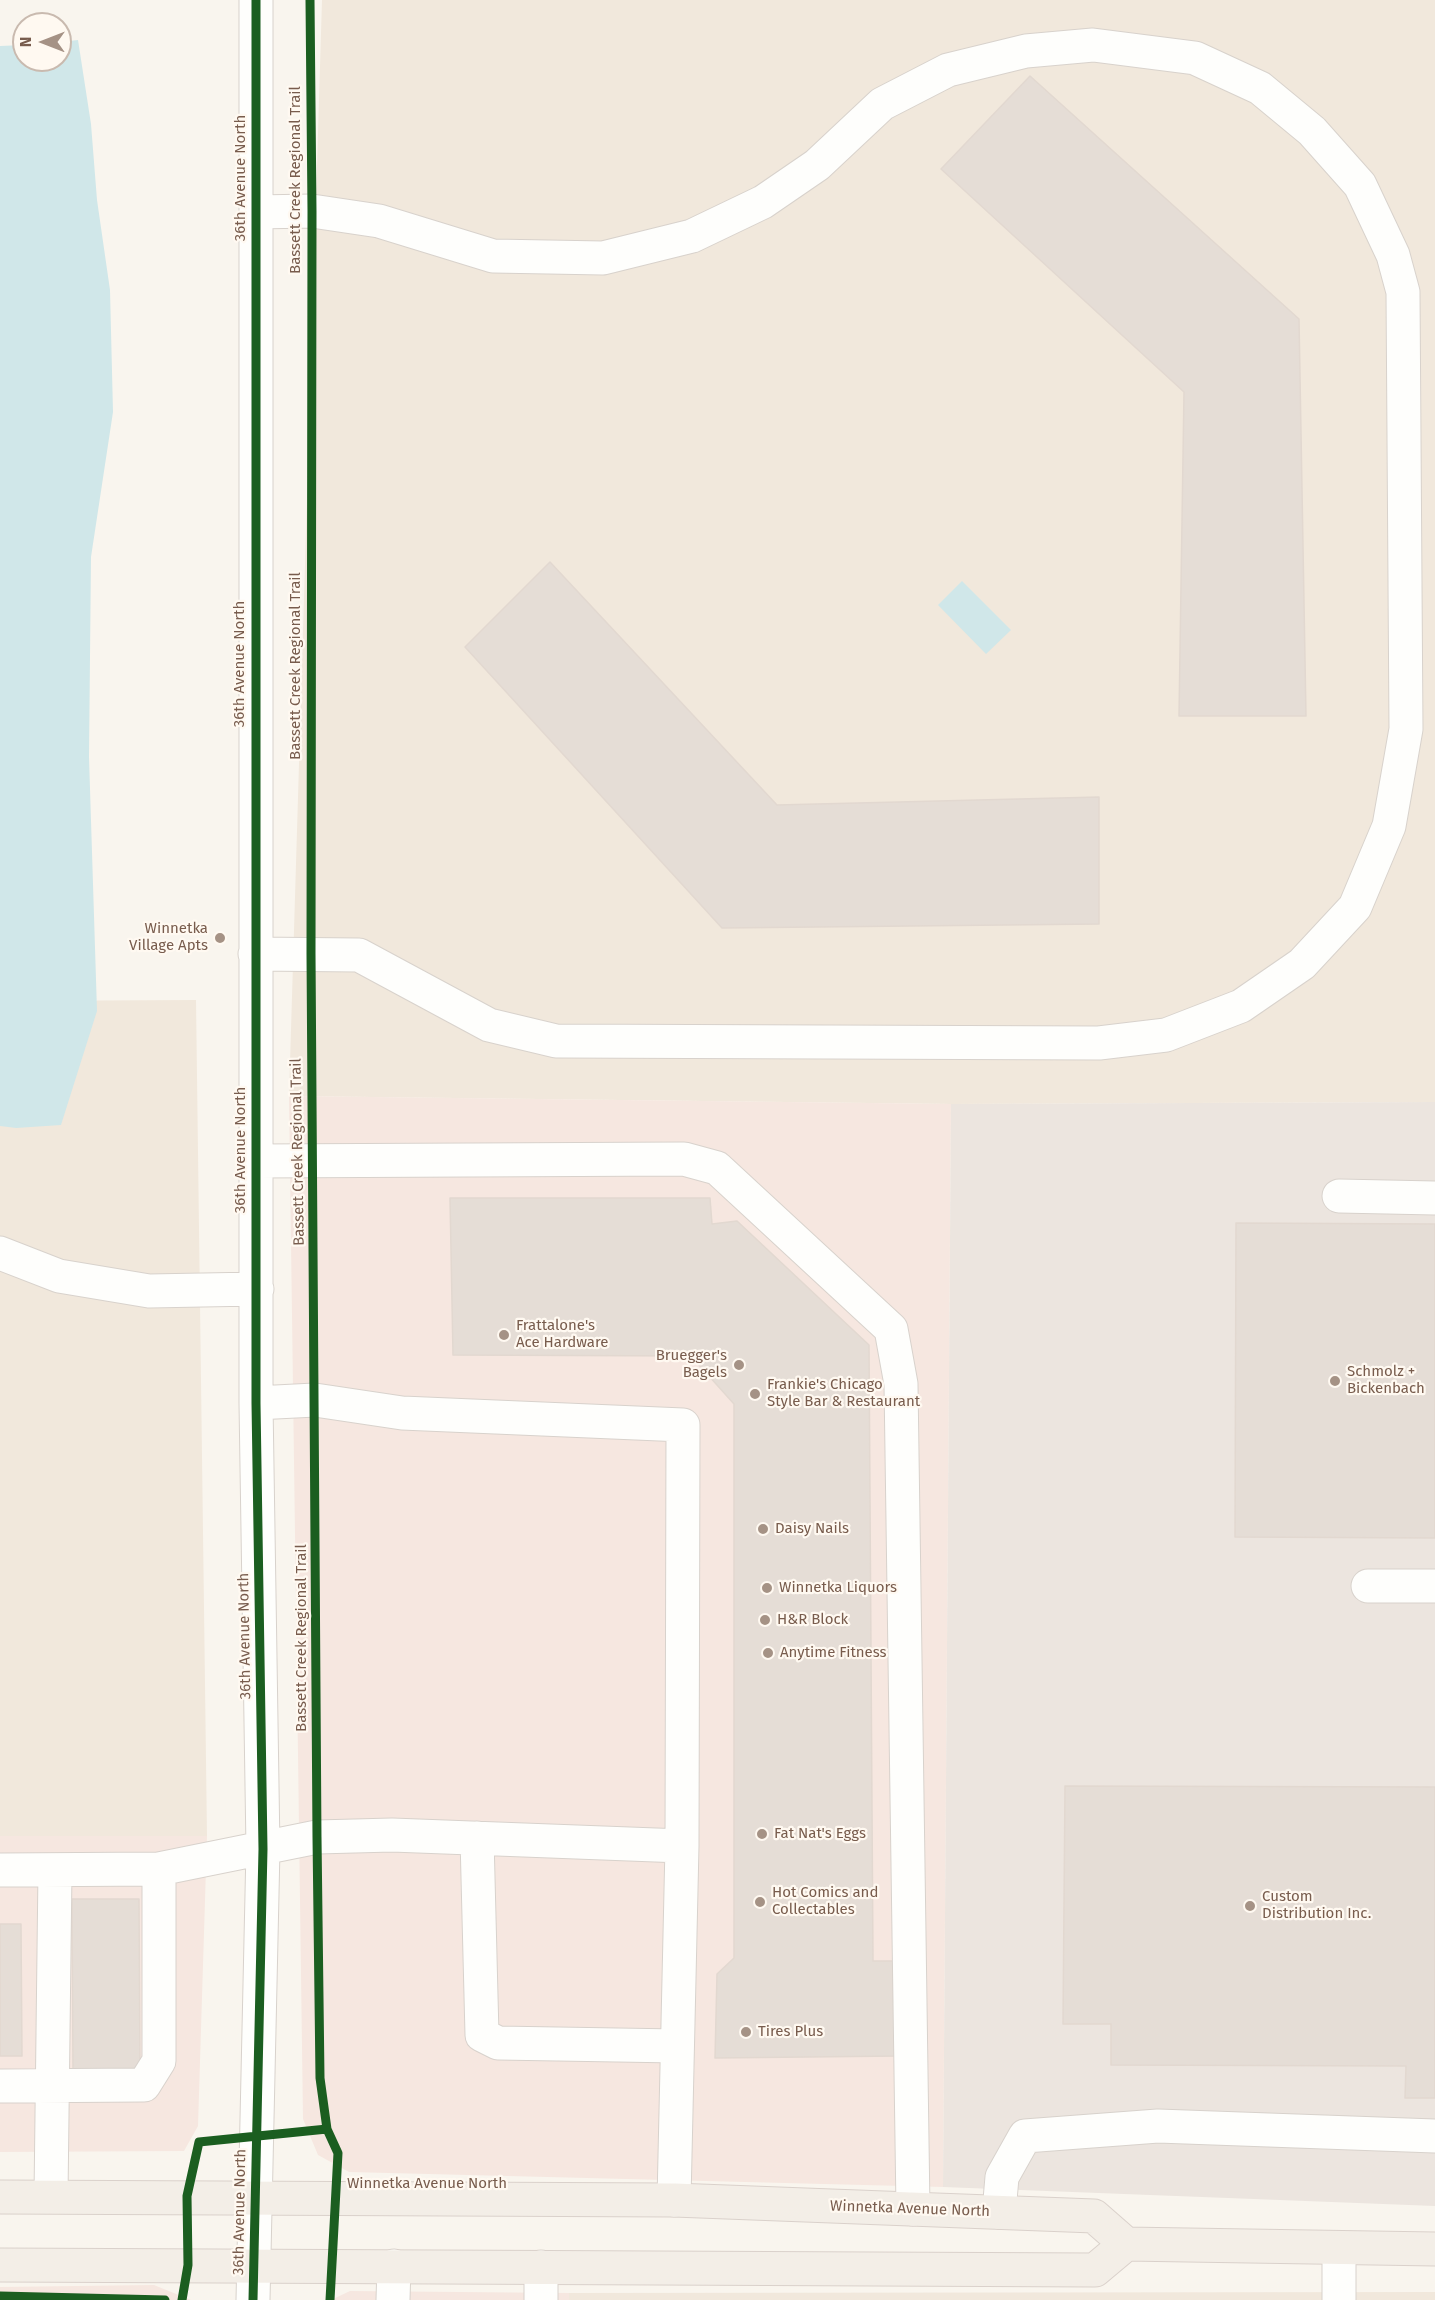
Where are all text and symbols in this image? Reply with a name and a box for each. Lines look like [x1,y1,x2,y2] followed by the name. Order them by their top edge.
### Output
[12,12,72,72] north arrow
[16,37,35,47] text: N
[287,86,305,274] street label: Bassett Creek Regional Trail
[232,115,250,241] street label: 36th Avenue North
[287,572,305,760] street label: Bassett Creek Regional Trail
[231,601,249,727] street label: 36th Avenue North
[129,920,208,955] place label: Winnetka Village Apts
[213,931,227,945] marker: Winnetka Village Apts
[287,1058,309,1246] street label: Bassett Creek Regional Trail
[232,1087,250,1213] street label: 36th Avenue North
[516,1317,609,1352] place label: Frattalone's Ace Hardware
[497,1328,511,1342] marker: Frattalone's Ace Hardware
[656,1347,727,1382] place label: Bruegger's Bagels
[732,1358,746,1372] marker: Bruegger's Bagels
[1347,1363,1425,1398] place label: Schmolz + Bickenbach
[1328,1374,1342,1388] marker: Schmolz + Bickenbach
[767,1376,920,1411] place label: Frankie's Chicago Style Bar & Restaurant
[748,1387,762,1401] marker: Frankie's Chicago Style Bar & Restaurant
[775,1520,849,1538] place label: Daisy Nails
[756,1522,770,1536] marker: Daisy Nails
[293,1544,311,1732] street label: Bassett Creek Regional Trail
[235,1573,255,1699] street label: 36th Avenue North
[779,1579,897,1597] place label: Winnetka Liquors
[760,1581,774,1595] marker: Winnetka Liquors
[777,1611,848,1629] place label: H&R Block
[758,1613,772,1627] marker: H&R Block
[780,1644,887,1662] place label: Anytime Fitness
[761,1646,775,1660] marker: Anytime Fitness
[774,1825,866,1843] place label: Fat Nat's Eggs
[755,1827,769,1841] marker: Fat Nat's Eggs
[772,1884,878,1919] place label: Hot Comics and Collectables
[1262,1888,1371,1923] place label: Custom Distribution Inc.
[753,1895,767,1909] marker: Hot Comics and Collectables
[1243,1899,1257,1913] marker: Custom Distribution Inc.
[758,2023,823,2041] place label: Tires Plus
[739,2025,753,2039] marker: Tires Plus
[230,2149,250,2275] street label: 36th Avenue North
[347,2175,507,2193] street label: Winnetka Avenue North
[830,2197,990,2221] street label: Winnetka Avenue North

